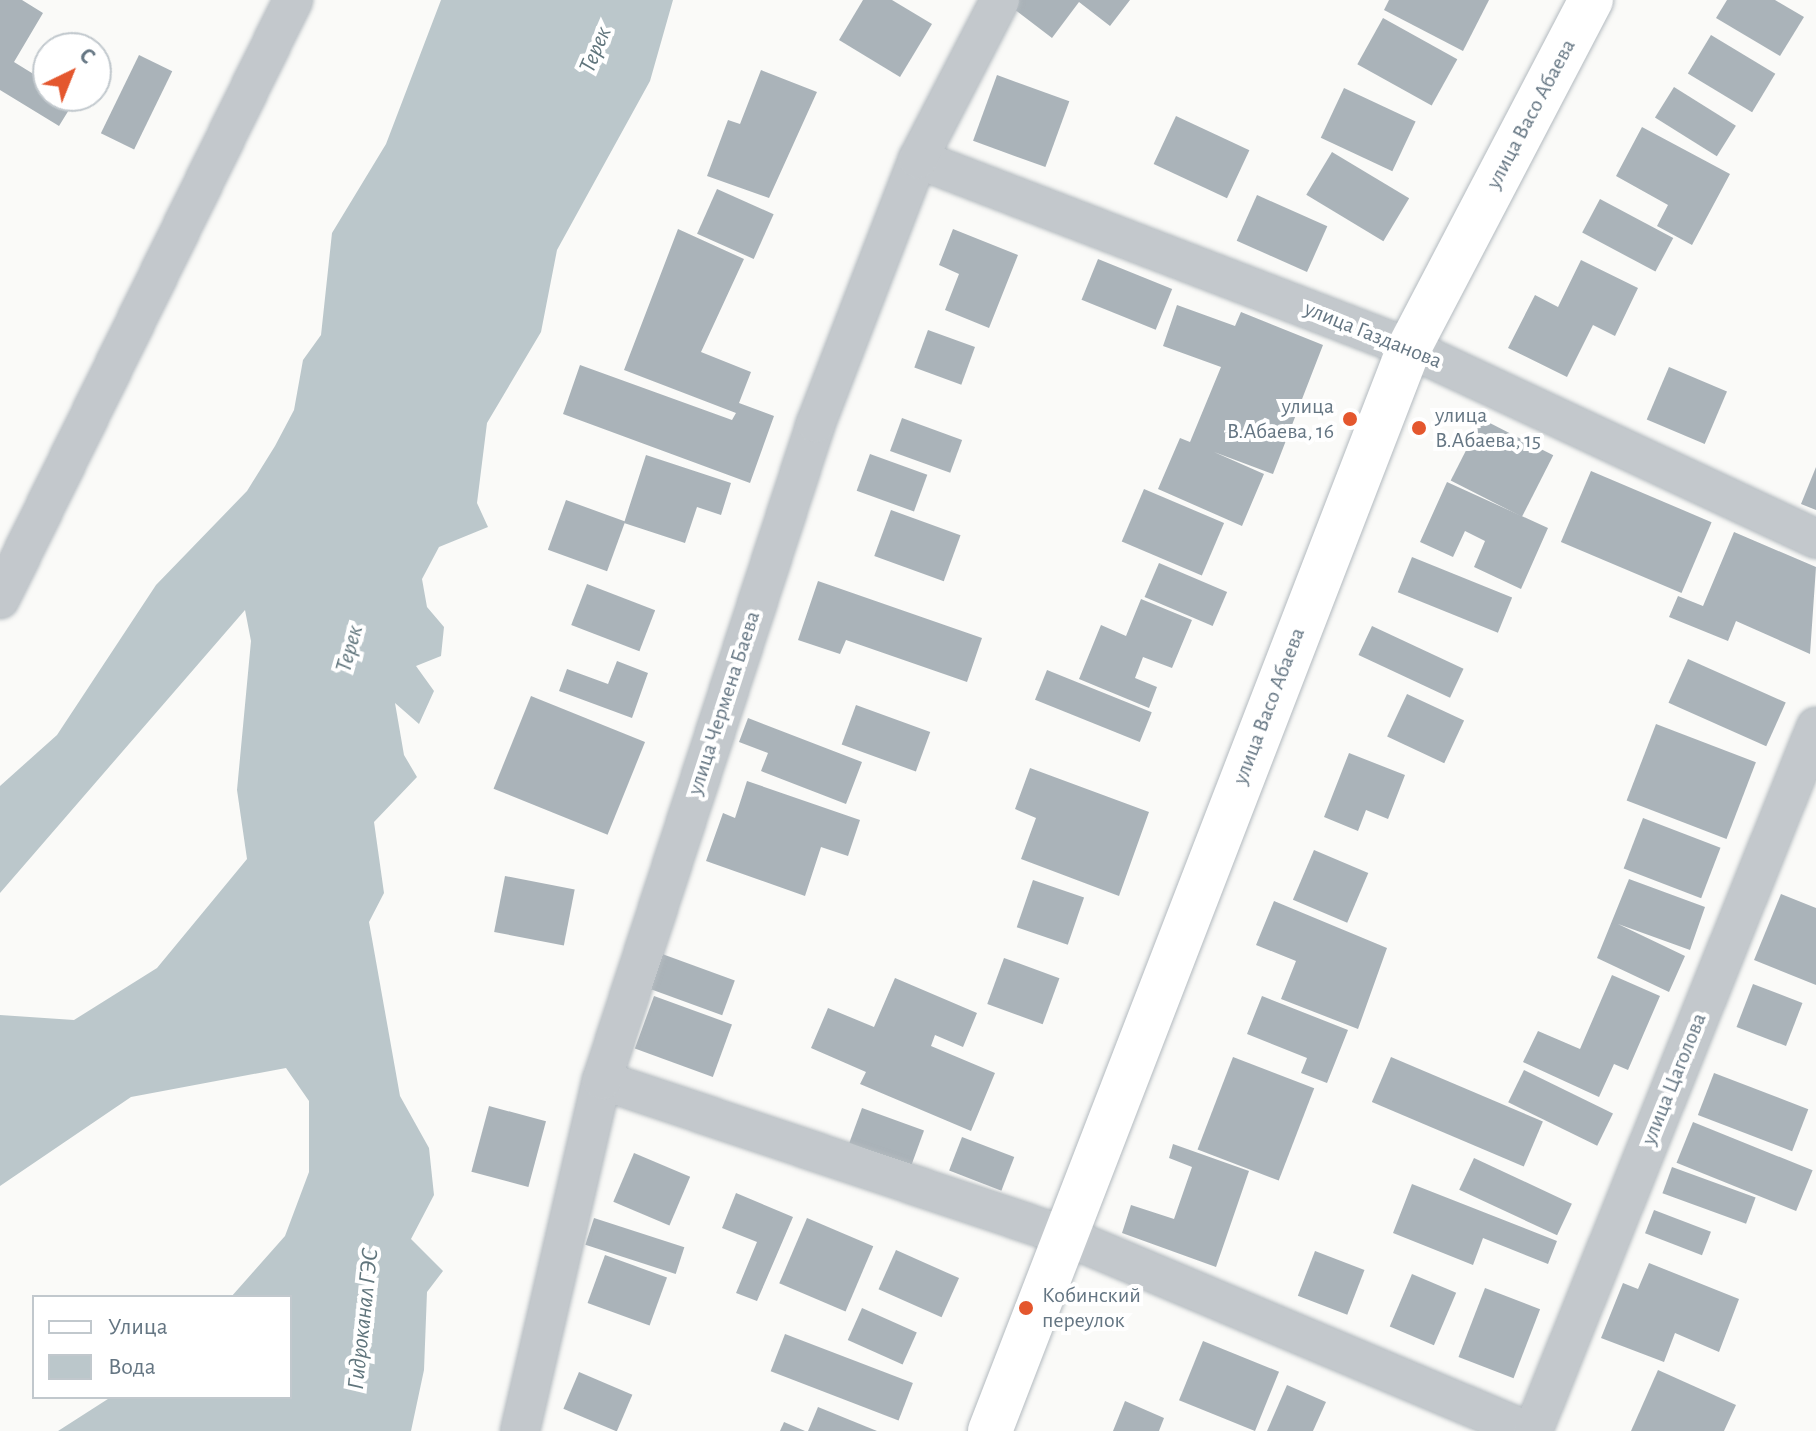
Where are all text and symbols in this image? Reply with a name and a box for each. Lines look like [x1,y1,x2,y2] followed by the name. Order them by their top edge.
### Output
[573,22,619,78] water label: Терек
[32,32,112,112] north arrow
[1480,35,1582,193] street label: улица Васо Абаева
[75,44,99,68] text: С
[1300,295,1446,375] street label: улица Газданова
[1227,393,1334,444] place label: улица В.Абаева, 16
[1435,402,1541,454] place label: улица В.Абаева, 15
[1341,410,1359,428] marker: улица В.Абаева, 16
[1410,419,1428,437] marker: улица В.Абаева, 15
[682,608,766,798] street label: улица Чермена Баева
[330,622,370,676] water label: Терек
[1227,624,1311,788] street label: улица Васо Абаева
[1636,1009,1712,1149] street label: улица Цаголова
[342,1247,386,1391] water label: Гидроканал ГЭС
[1042,1282,1141,1334] place label: Кобинский переулок
[32,1295,292,1399] legend
[1017,1299,1035,1317] marker: Кобинский переулок
[108,1315,168,1339] text: Улица
[108,1355,156,1379] text: Вода

